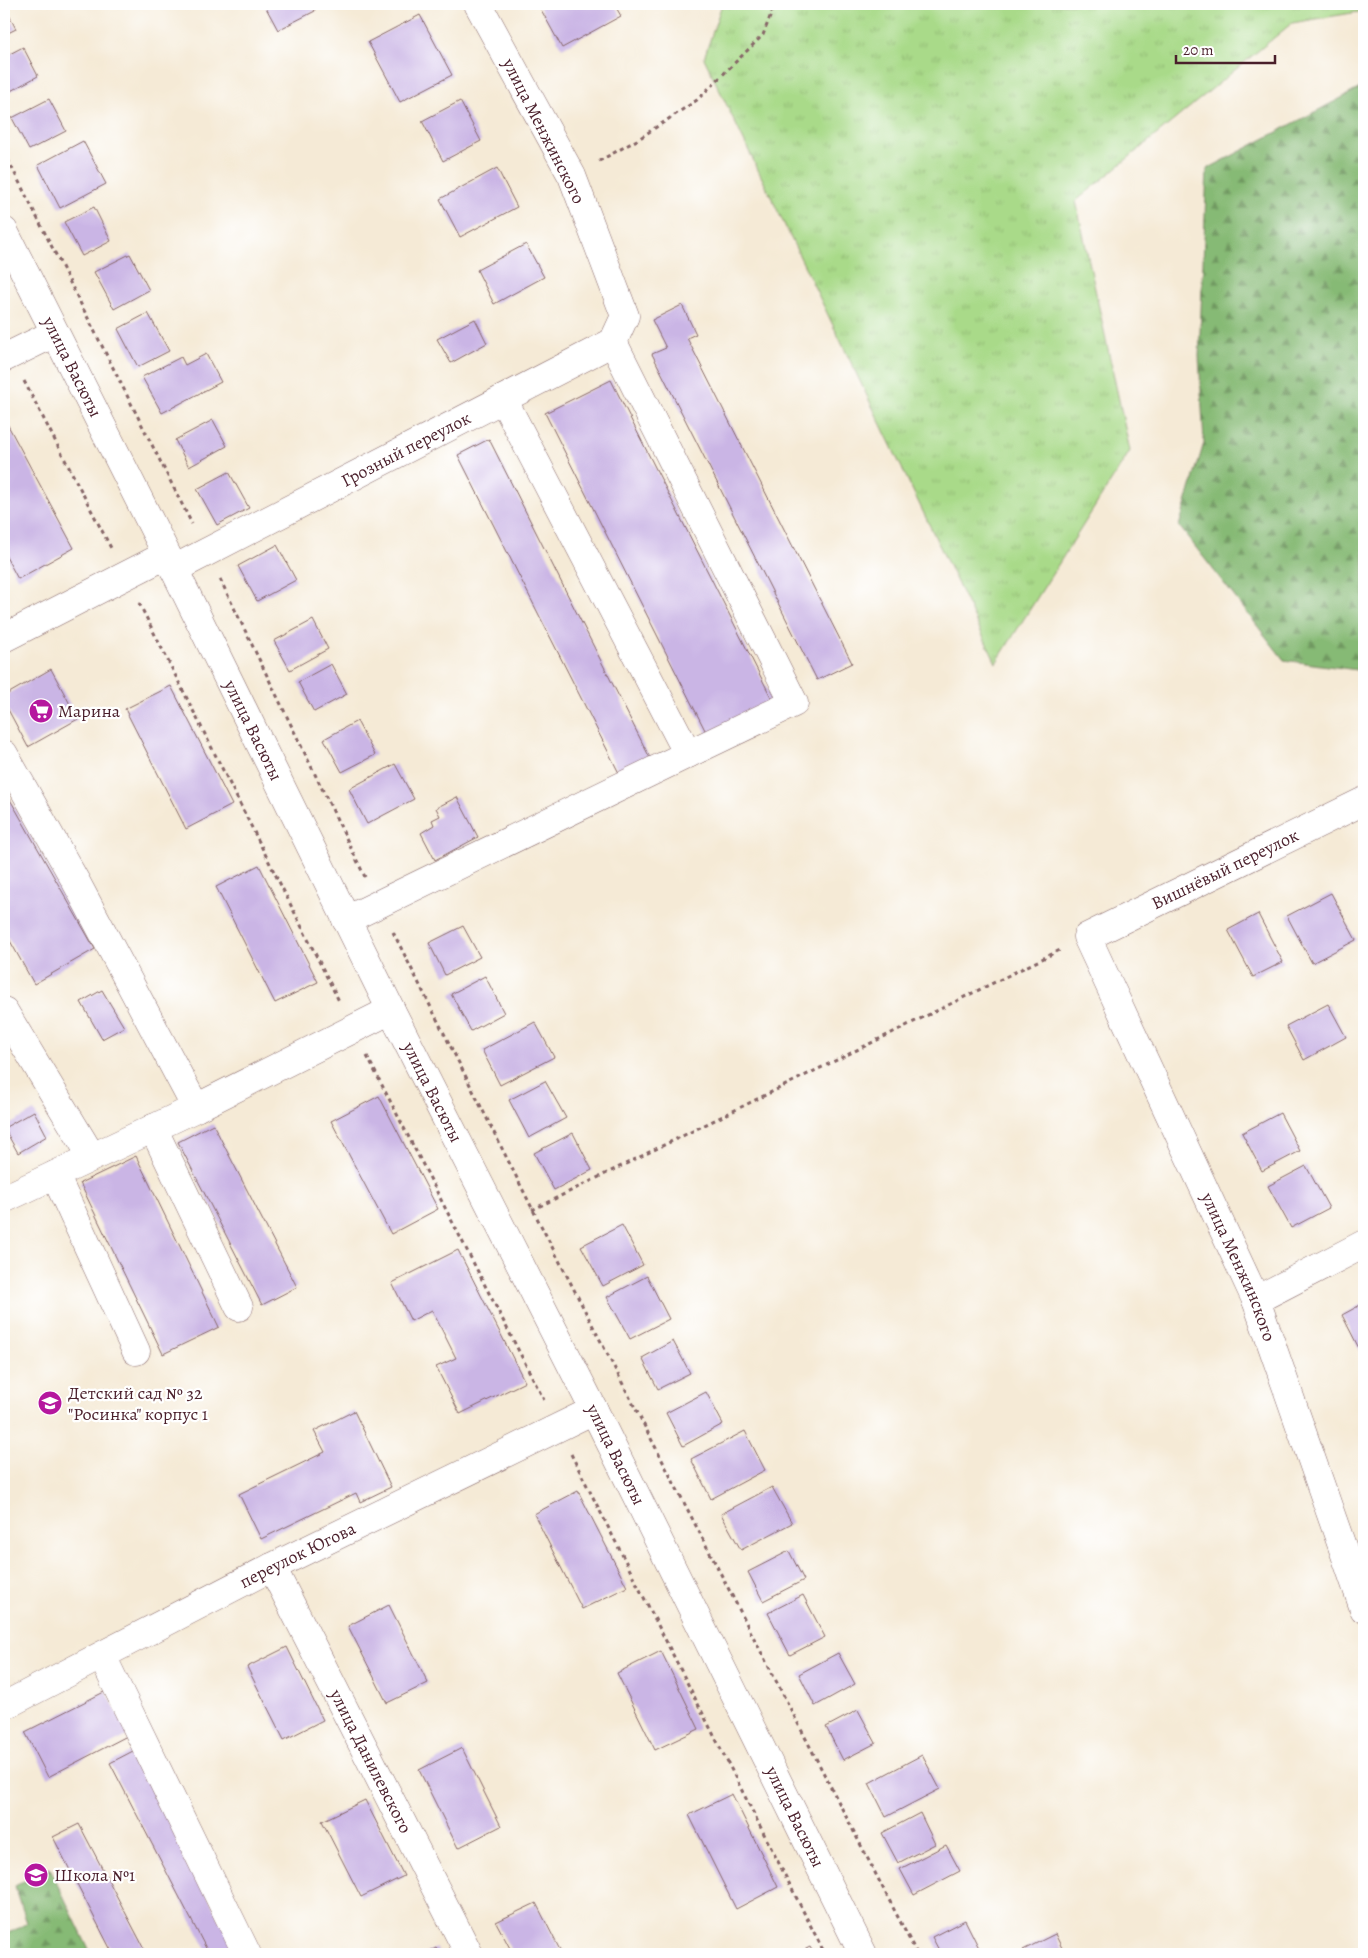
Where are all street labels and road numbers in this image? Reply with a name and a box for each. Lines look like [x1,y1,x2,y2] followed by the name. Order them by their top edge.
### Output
[496,53,591,208] street label: улица Менжинского
[36,312,108,421] street label: улица Васюты
[337,406,475,493] street label: Грозный переулок
[218,675,288,785] street label: улица Васюты
[1147,823,1303,915] street label: Вишнёвый переулок
[397,1037,468,1147] street label: улица Васюты
[1195,1188,1282,1345] street label: улица Менжинского
[580,1399,651,1509] street label: улица Васюты
[235,1516,360,1594] street label: переулок Югова
[324,1684,418,1837] street label: улица Данилевского
[760,1761,830,1871] street label: улица Васюты

